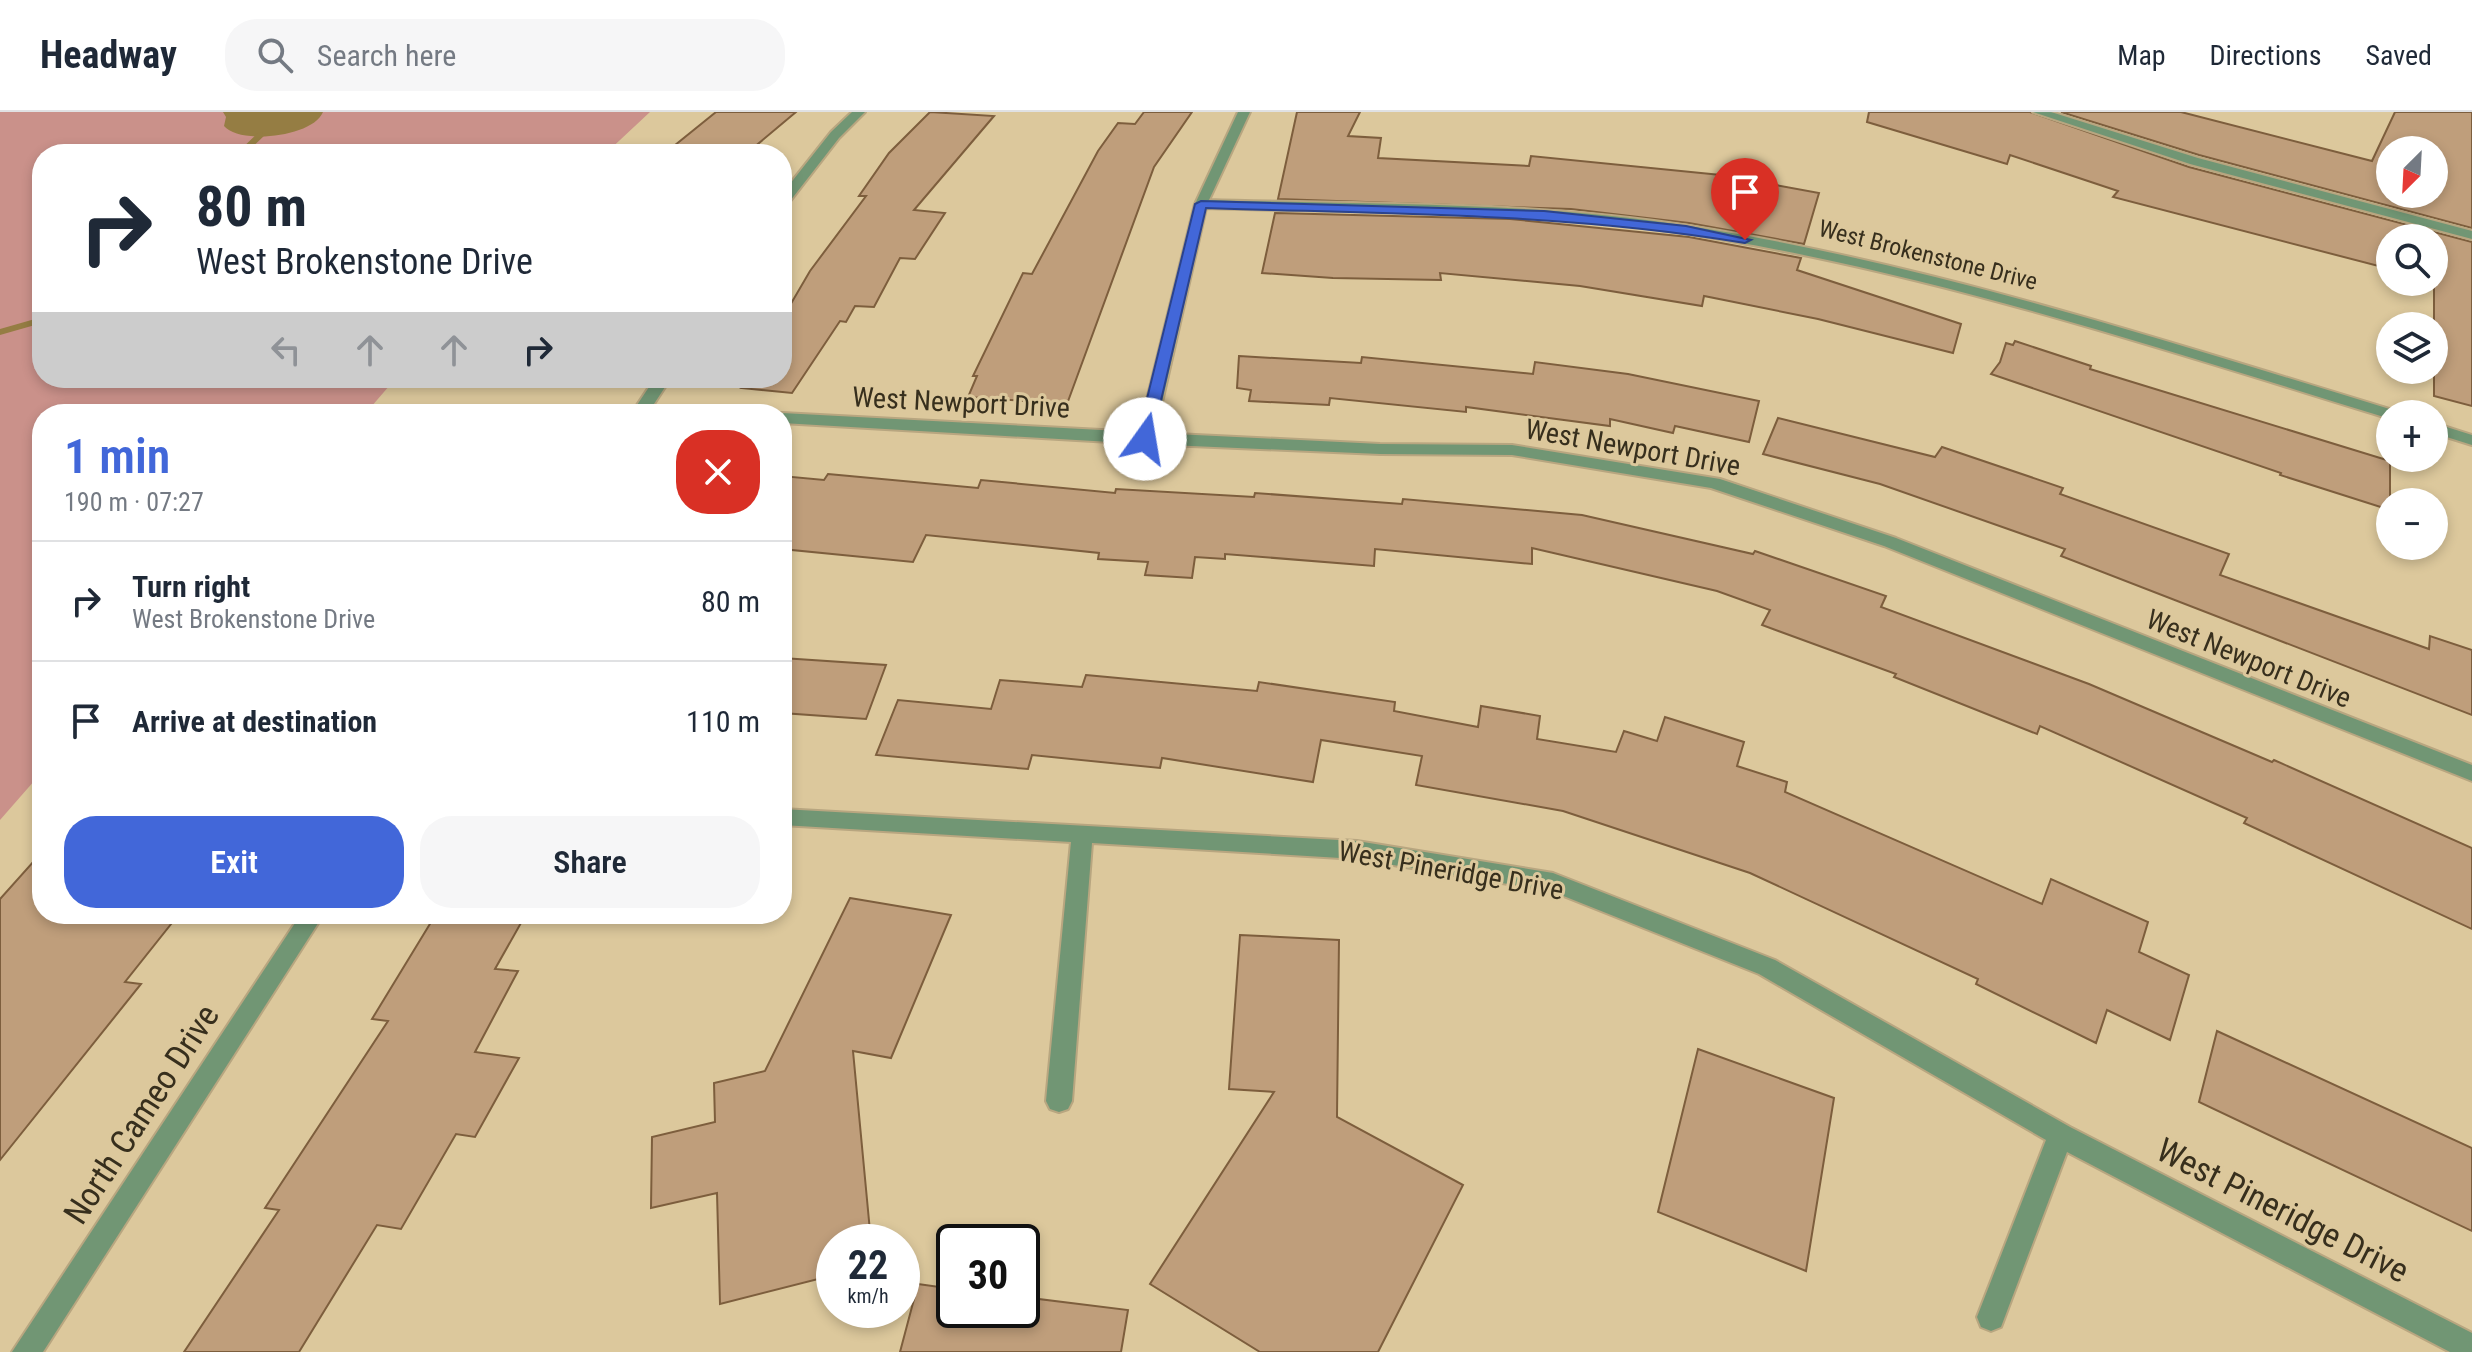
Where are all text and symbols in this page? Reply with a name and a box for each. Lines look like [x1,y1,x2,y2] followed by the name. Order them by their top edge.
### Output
[225,19,785,91] search box
[40,33,177,77] text: Headway
[253,33,297,77] icon: search
[317,38,456,73] text: Search here
[2117,39,2166,72] text: Map
[2210,39,2321,72] text: Directions
[2365,39,2432,72] text: Saved
[2376,136,2448,208] north arrow
[2376,136,2448,560] map controls
[1711,158,1779,240] pin
[1723,170,1767,214] icon: arrive
[196,174,307,240] text: 80 m
[64,176,168,280] icon: right
[1816,214,2040,296] street label: West Brokenstone Drive
[2376,224,2448,296] button: search
[196,241,533,283] text: West Brokenstone Drive
[2376,312,2448,384] button: layers
[264,328,308,372] icon: left
[348,328,392,372] icon: ahead
[432,328,476,372] icon: ahead
[516,328,560,372] icon: right
[851,380,1071,425] street label: West Newport Drive
[1103,397,1187,481] position arrow
[2376,400,2448,472] button: +
[1523,412,1743,483] street label: West Newport Drive
[64,428,170,485] text: 1 min
[676,430,760,514] button: close
[64,487,204,517] text: 190 m · 07:27
[2376,488,2448,560] button: −
[132,569,250,604] text: Turn right
[64,579,108,623] icon: right
[701,584,760,619] text: 80 m
[2142,602,2356,715] street label: West Newport Drive
[132,604,375,634] text: West Brokenstone Drive
[64,699,108,743] icon: arrive
[132,704,377,739] text: Arrive at destination
[686,704,760,739] text: 110 m
[64,816,404,908] button: Exit
[420,816,760,908] button: Share
[1336,834,1566,907] street label: West Pineridge Drive
[55,997,227,1231] street label: North Cameo Drive
[2150,1129,2416,1291] street label: West Pineridge Drive
[936,1224,1040,1328] speed limit sign: 30
[848,1242,888,1289] text: 22
[847,1284,889,1308] text: km/h

